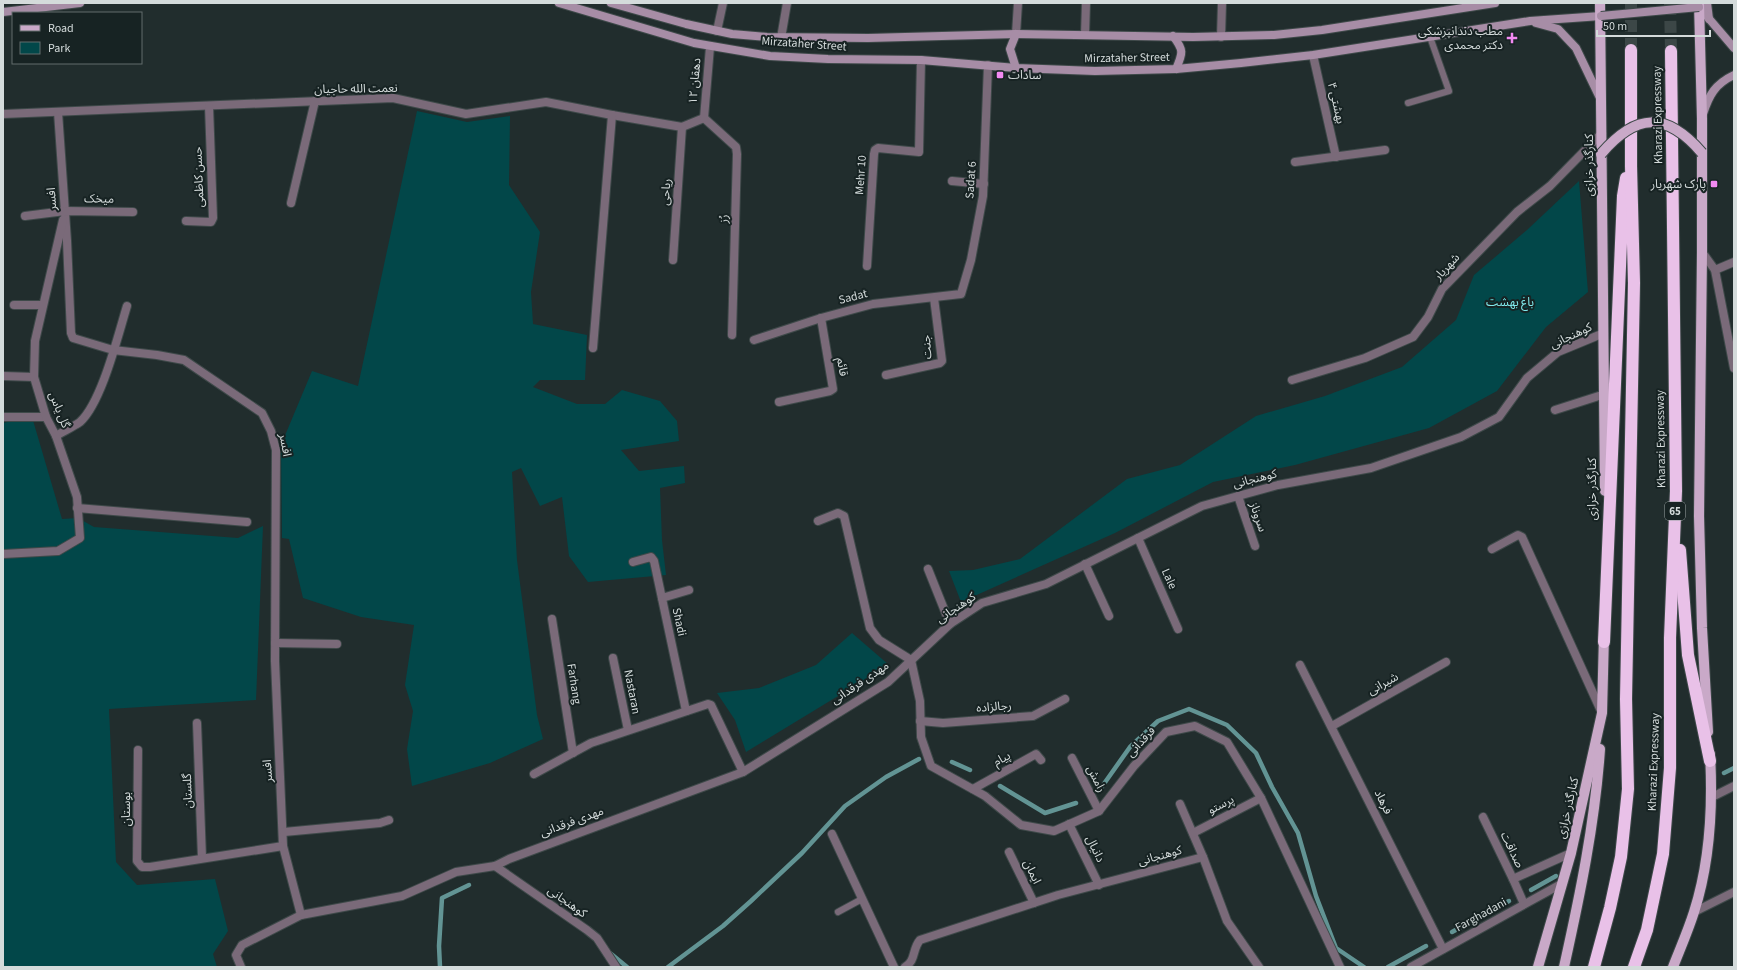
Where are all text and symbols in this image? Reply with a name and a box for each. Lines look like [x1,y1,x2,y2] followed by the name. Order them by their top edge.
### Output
[12,12,142,64] legend
[1597,12,1710,38] scale bar
[1603,18,1627,35] text: 50 m
[48,20,74,37] text: Road
[1418,23,1503,54] place label: مطب دندانپزشکی دکتر محمدی
[1506,32,1518,44] marker: مطب دندانپزشکی دکتر محمدی
[761,33,847,55] street label: Mirzataher Street
[48,40,70,57] text: Park
[1084,49,1170,67] street label: Mirzataher Street
[685,57,706,105] street label: دهقان ۱۲
[1649,65,1667,164] street label: Kharazi Expressway
[1008,67,1041,84] place label: سادات
[995,70,1005,80] marker: سادات
[314,80,398,98] street label: نعمت الله حاجیان
[1323,81,1349,125] street label: بهشتی ۴
[1581,133,1598,196] street label: کنارگذر خرازی
[189,146,209,208] street label: حسن کاظمی
[851,155,871,195] street label: Mehr 10
[961,161,981,199] street label: Sadat 6
[1650,176,1706,193] place label: پارک شهریار
[657,178,675,206] street label: ریاحی
[1709,179,1719,189] marker: پارک شهریار
[43,187,61,212] street label: افسر
[84,190,114,208] street label: میخک
[715,214,733,225] street label: رُز
[1429,250,1464,285] street label: شهریار
[837,285,869,309] street label: Sadat
[1486,294,1534,311] park label: باغ بهشت
[1547,318,1596,353] street label: کوهنجانی
[918,334,936,360] street label: جنت
[832,356,852,378] street label: قائم
[44,389,74,432] street label: گل یاس
[1652,389,1670,488] street label: Kharazi Expressway
[274,431,295,458] street label: افسر
[1584,457,1601,520] street label: کنارگذر خرازی
[1231,465,1280,493] street label: کوهنجانی
[1245,499,1271,534] street label: سروناز
[1665,502,1685,520] road number: 65
[1157,566,1181,592] street label: Lale
[933,588,980,628] street label: کوهنجانی
[668,606,690,638] street label: Shadi
[828,657,892,709] street label: مهدی فرقدانی
[562,662,586,706] street label: Farhang
[619,668,645,716] street label: Nastaran
[1364,669,1402,699] street label: شیرانی
[976,697,1012,717] street label: رجالزاده
[1644,712,1664,811] street label: Kharazi Expressway
[1122,723,1160,761] street label: فرقدانی
[990,747,1014,771] street label: پیام
[259,759,277,784] street label: افسر
[1082,762,1110,796] street label: رامش
[179,772,197,809] street label: گلستان
[1553,775,1584,840] street label: کنارگذر خرازی
[1370,787,1396,817] street label: فرهاد
[1205,791,1237,819] street label: پرستو
[118,792,135,826] street label: بوستان
[538,803,606,841] street label: مهدی فرقدانی
[1496,829,1528,871] street label: صداقت
[1081,833,1109,866] street label: دانیال
[1136,842,1185,870] street label: کوهنجانی
[1019,857,1045,887] street label: ایمان
[544,882,591,922] street label: کوهنجانی
[1452,894,1510,936] street label: Farghadani

